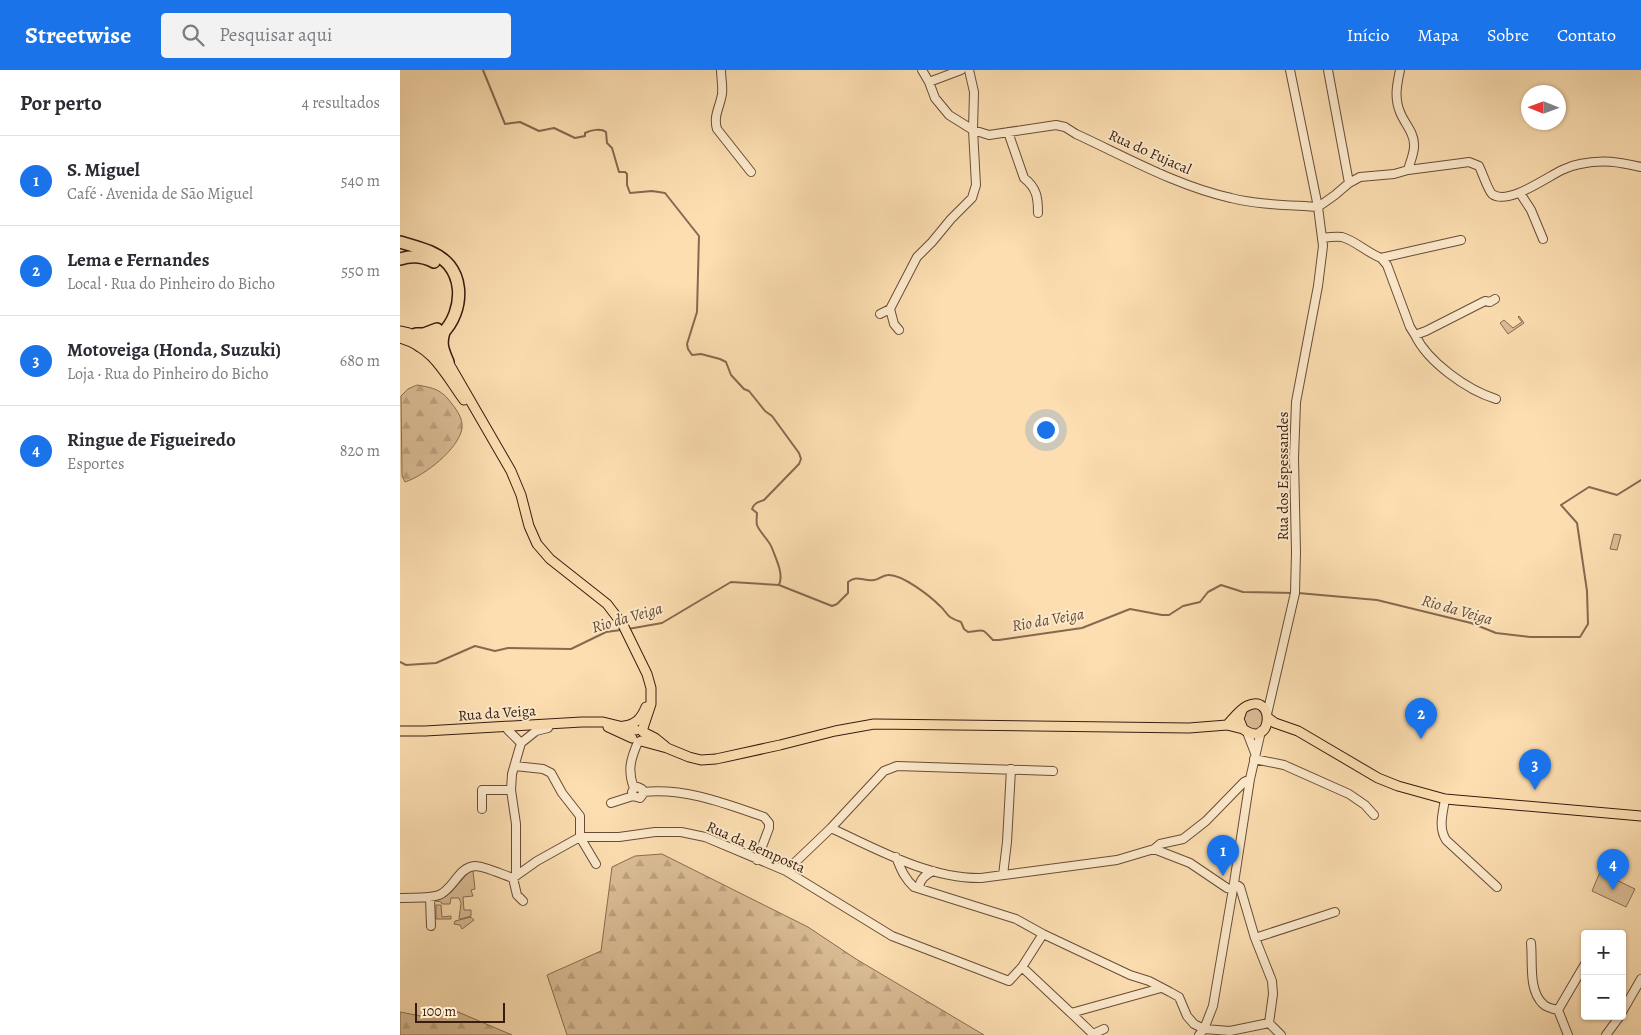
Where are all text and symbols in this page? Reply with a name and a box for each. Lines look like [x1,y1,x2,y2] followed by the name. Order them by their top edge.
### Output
[161,13,511,58] search box
[25,19,131,51] text: Streetwise
[179,21,207,49] icon: search
[219,22,332,48] text: Pesquisar aqui
[1347,23,1390,47] text: Início
[1418,23,1459,47] text: Mapa
[1487,23,1529,47] text: Sobre
[1557,23,1616,47] text: Contato
[1521,85,1566,130] north arrow
[20,89,102,117] text: Por perto
[302,92,380,114] text: 4 resultados
[1105,125,1195,179] street label: Rua do Fujacal
[67,157,140,183] text: S. Miguel
[33,170,39,192] text: 1
[341,170,380,192] text: 540 m
[67,183,253,205] text: Café · Avenida de São Miguel
[67,247,209,273] text: Lema e Fernandes
[32,260,40,282] text: 2
[341,260,380,282] text: 550 m
[67,273,275,295] text: Local · Rua do Pinheiro do Bicho
[67,337,281,363] text: Motoveiga (Honda, Suzuki)
[33,350,39,372] text: 3
[340,350,380,372] text: 680 m
[67,363,269,385] text: Loja · Rua do Pinheiro do Bicho
[1273,412,1293,540] street label: Rua dos Espessandes
[1033,417,1059,443] your location
[67,427,236,453] text: Ringue de Figueiredo
[32,440,40,462] text: 4
[340,440,380,462] text: 820 m
[67,453,124,475] text: Esportes
[1419,589,1496,631] water label: Rio da Veiga
[589,597,666,639] water label: Rio da Veiga
[1010,603,1086,637] water label: Rio da Veiga
[1405,698,1437,739] pin: 2
[457,700,537,726] street label: Rua da Veiga
[1519,749,1551,790] pin: 3
[703,816,809,878] street label: Rua da Bemposta
[1207,835,1239,876] pin: 1
[1597,849,1629,890] pin: 4
[1581,930,1626,1020] map controls
[1581,930,1626,975] button: +
[1581,975,1626,1020] button: −
[415,1000,505,1023] scale bar
[422,1002,456,1021] text: 100 m

